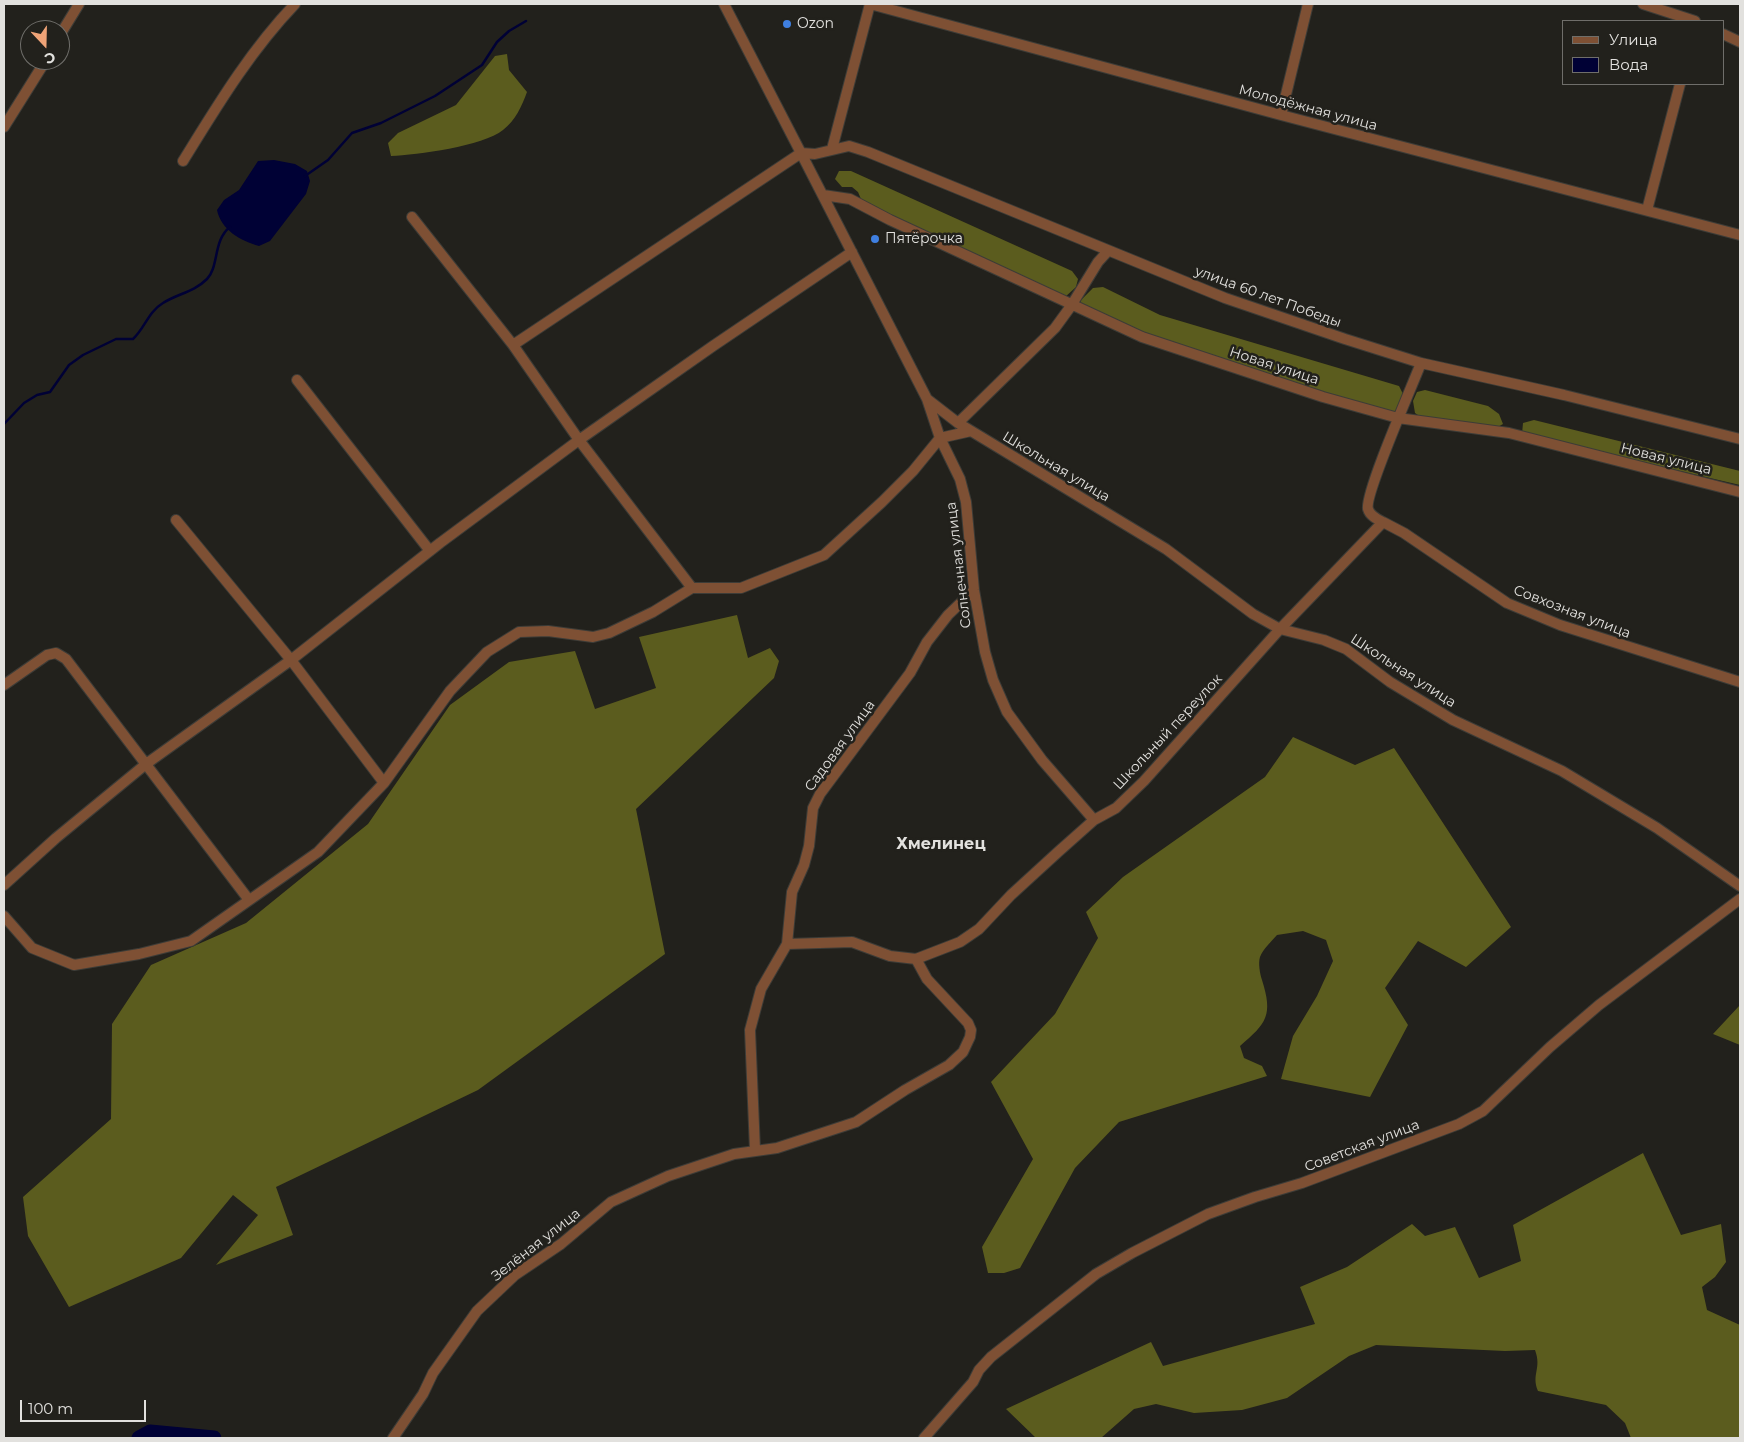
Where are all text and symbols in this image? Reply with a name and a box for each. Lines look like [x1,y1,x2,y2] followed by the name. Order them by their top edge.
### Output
[797,16,834,32] place label: Ozon
[781,18,793,30] marker: Ozon
[20,20,70,70] north arrow
[1562,20,1724,85] legend
[1609,30,1657,49] text: Улица
[42,48,58,68] text: С
[1609,55,1648,74] text: Вода
[1237,81,1379,135] street label: Молодёжная улица
[885,231,963,247] place label: Пятёрочка
[869,233,881,245] marker: Пятёрочка
[1192,263,1344,331] street label: улица 60 лет Победы
[1227,344,1321,388] street label: Новая улица
[999,428,1113,506] street label: Школьная улица
[1619,440,1713,478] street label: Новая улица
[943,501,975,629] street label: Солнечная улица
[1511,582,1633,642] street label: Совхозная улица
[1347,631,1459,711] street label: Школьная улица
[1110,671,1226,793] street label: Школьный переулок
[801,697,879,795] street label: Садовая улица
[896,834,986,854] district label: Хмелинец
[1302,1116,1422,1176] street label: Советская улица
[488,1205,584,1285] street label: Зелёная улица
[22,1390,149,1422] scale bar
[28,1399,73,1418] text: 100 m

